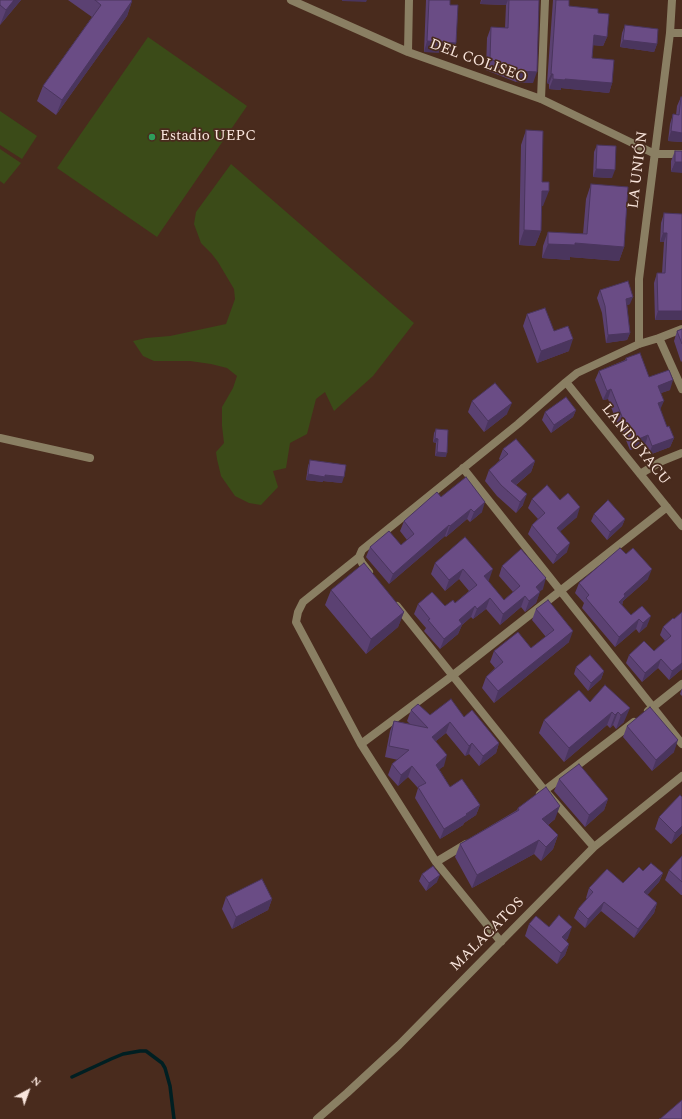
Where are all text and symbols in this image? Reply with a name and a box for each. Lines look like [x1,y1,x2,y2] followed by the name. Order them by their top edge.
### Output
[427,36,529,88] street label: DEL COLISEO
[160,128,256,146] place label: Estadio UEPC
[625,130,653,210] street label: LA UNIÓN
[147,132,157,142] marker: Estadio UEPC
[597,401,673,489] street label: LANDUYACU
[447,894,529,976] street label: MALACATOS
[8,1071,48,1111] north arrow
[27,1072,45,1091] text: N

